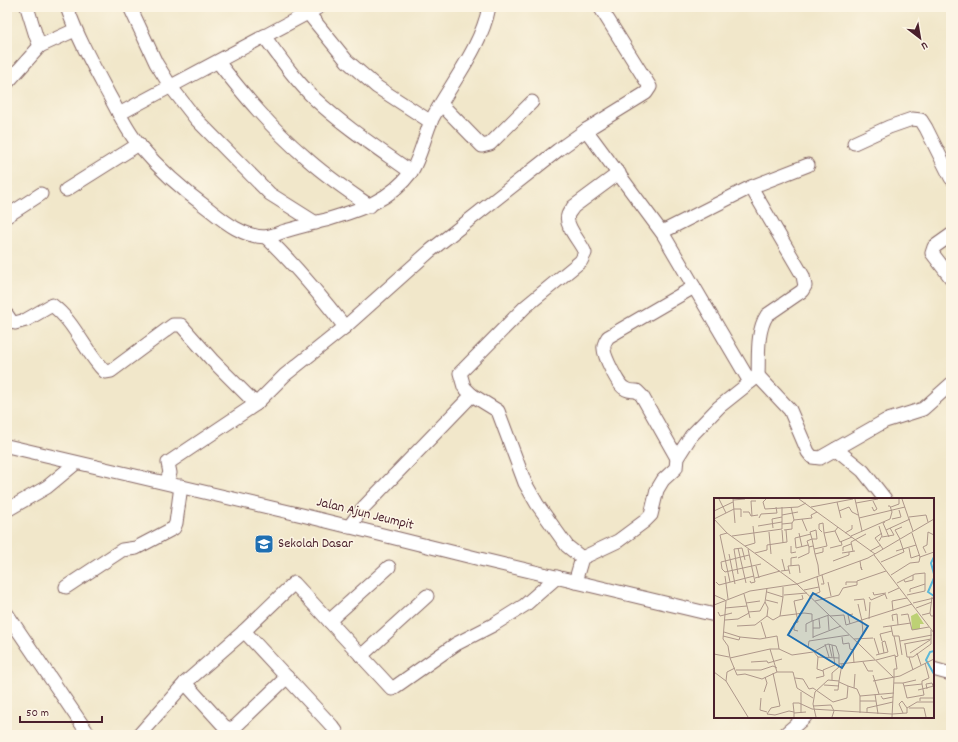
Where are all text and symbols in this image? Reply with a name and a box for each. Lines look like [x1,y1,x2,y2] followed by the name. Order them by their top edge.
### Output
[900,18,940,58] north arrow
[918,37,931,53] text: U
[314,492,416,536] street label: Jalan Ajun Jeumpit
[714,498,934,718] inset map
[253,533,275,555] school or university icon: Sekolah Dasar
[278,534,354,554] place label: Sekolah Dasar
[20,698,102,724] scale bar
[26,705,49,722] text: 50 m

